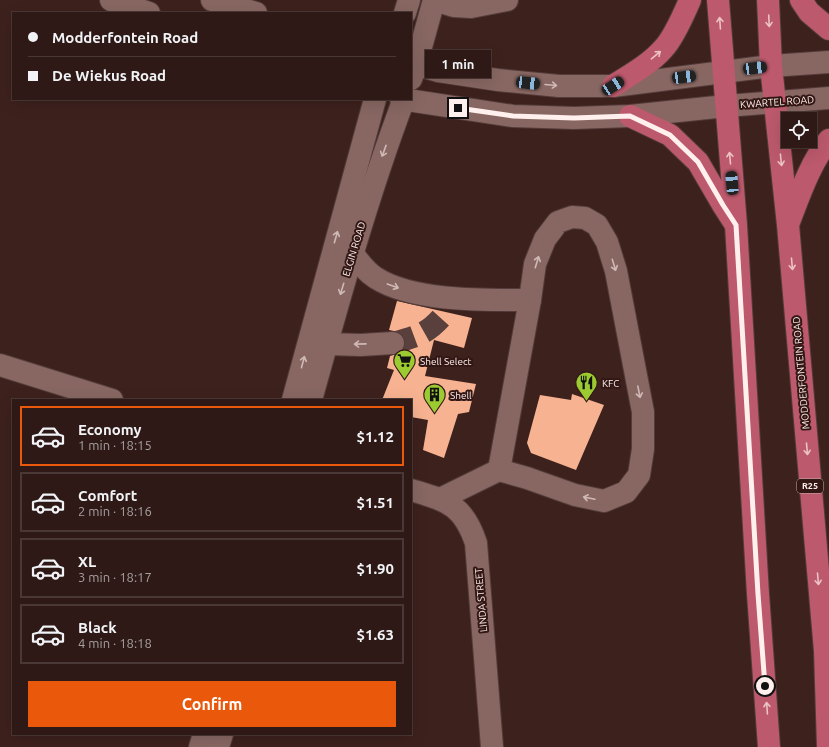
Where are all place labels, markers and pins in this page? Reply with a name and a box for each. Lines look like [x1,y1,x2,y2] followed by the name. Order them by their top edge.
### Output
[392,348,418,381] supermarket icon: Shell Select
[420,356,472,367] place label: Shell Select
[574,370,600,403] restaurant icon: KFC
[602,378,619,389] place label: KFC
[421,382,447,415] building icon: Shell
[450,390,472,401] place label: Shell

